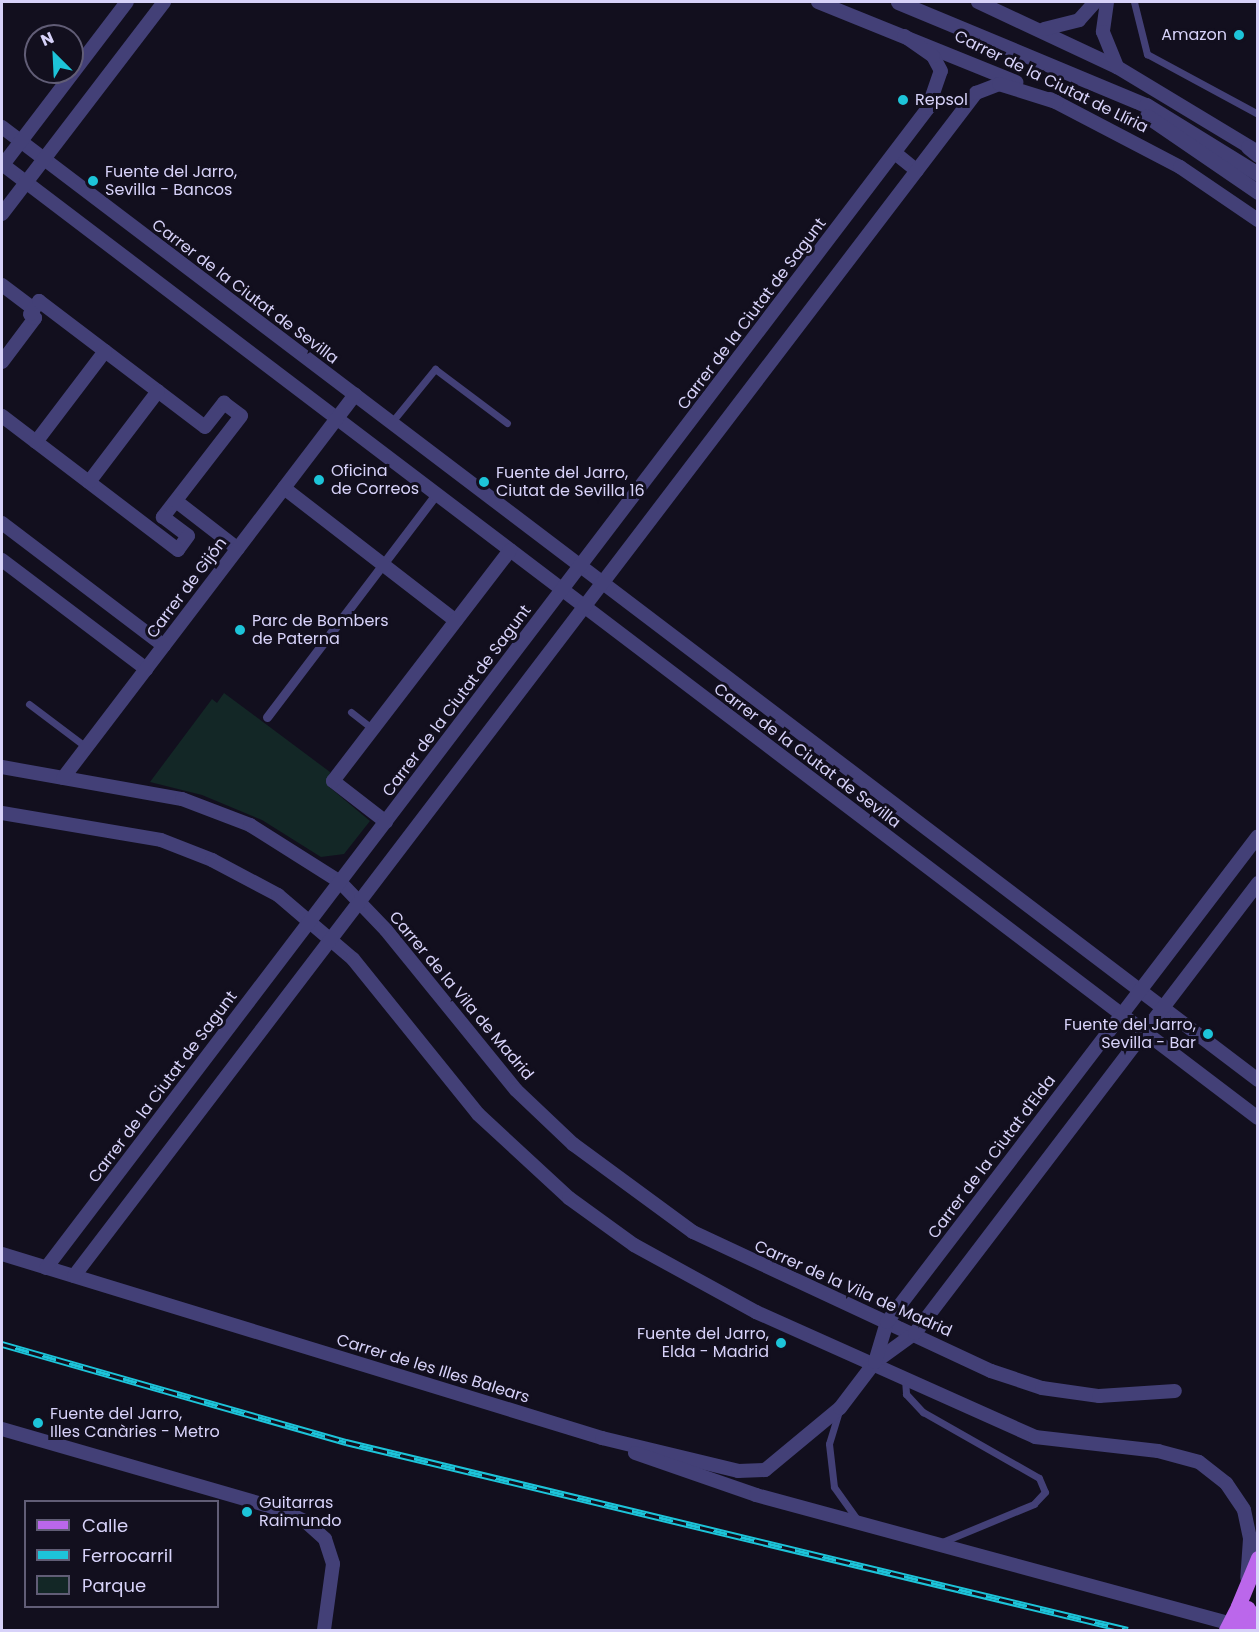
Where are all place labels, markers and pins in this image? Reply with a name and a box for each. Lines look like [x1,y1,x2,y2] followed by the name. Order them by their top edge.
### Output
[1161,25,1227,45] place label: Amazon
[1232,28,1246,42] marker: Amazon
[915,90,968,110] place label: Repsol
[896,93,910,107] marker: Repsol
[105,162,237,200] place label: Fuente del Jarro, Sevilla - Bancos
[86,174,100,188] marker: Fuente del Jarro, Sevilla - Bancos
[331,461,419,499] place label: Oficina de Correos
[496,463,645,501] place label: Fuente del Jarro, Ciutat de Sevilla 16
[312,473,326,487] marker: Oficina de Correos
[477,475,491,489] marker: Fuente del Jarro, Ciutat de Sevilla 16
[252,611,389,649] place label: Parc de Bombers de Paterna
[233,623,247,637] marker: Parc de Bombers de Paterna
[1064,1015,1196,1053] place label: Fuente del Jarro, Sevilla - Bar
[1201,1027,1215,1041] marker: Fuente del Jarro, Sevilla - Bar
[637,1324,769,1362] place label: Fuente del Jarro, Elda - Madrid
[774,1336,788,1350] marker: Fuente del Jarro, Elda - Madrid
[50,1404,220,1442] place label: Fuente del Jarro, Illes Canàries - Metro
[31,1416,45,1430] marker: Fuente del Jarro, Illes Canàries - Metro
[259,1493,341,1531] place label: Guitarras Raimundo
[240,1505,254,1519] marker: Guitarras Raimundo

